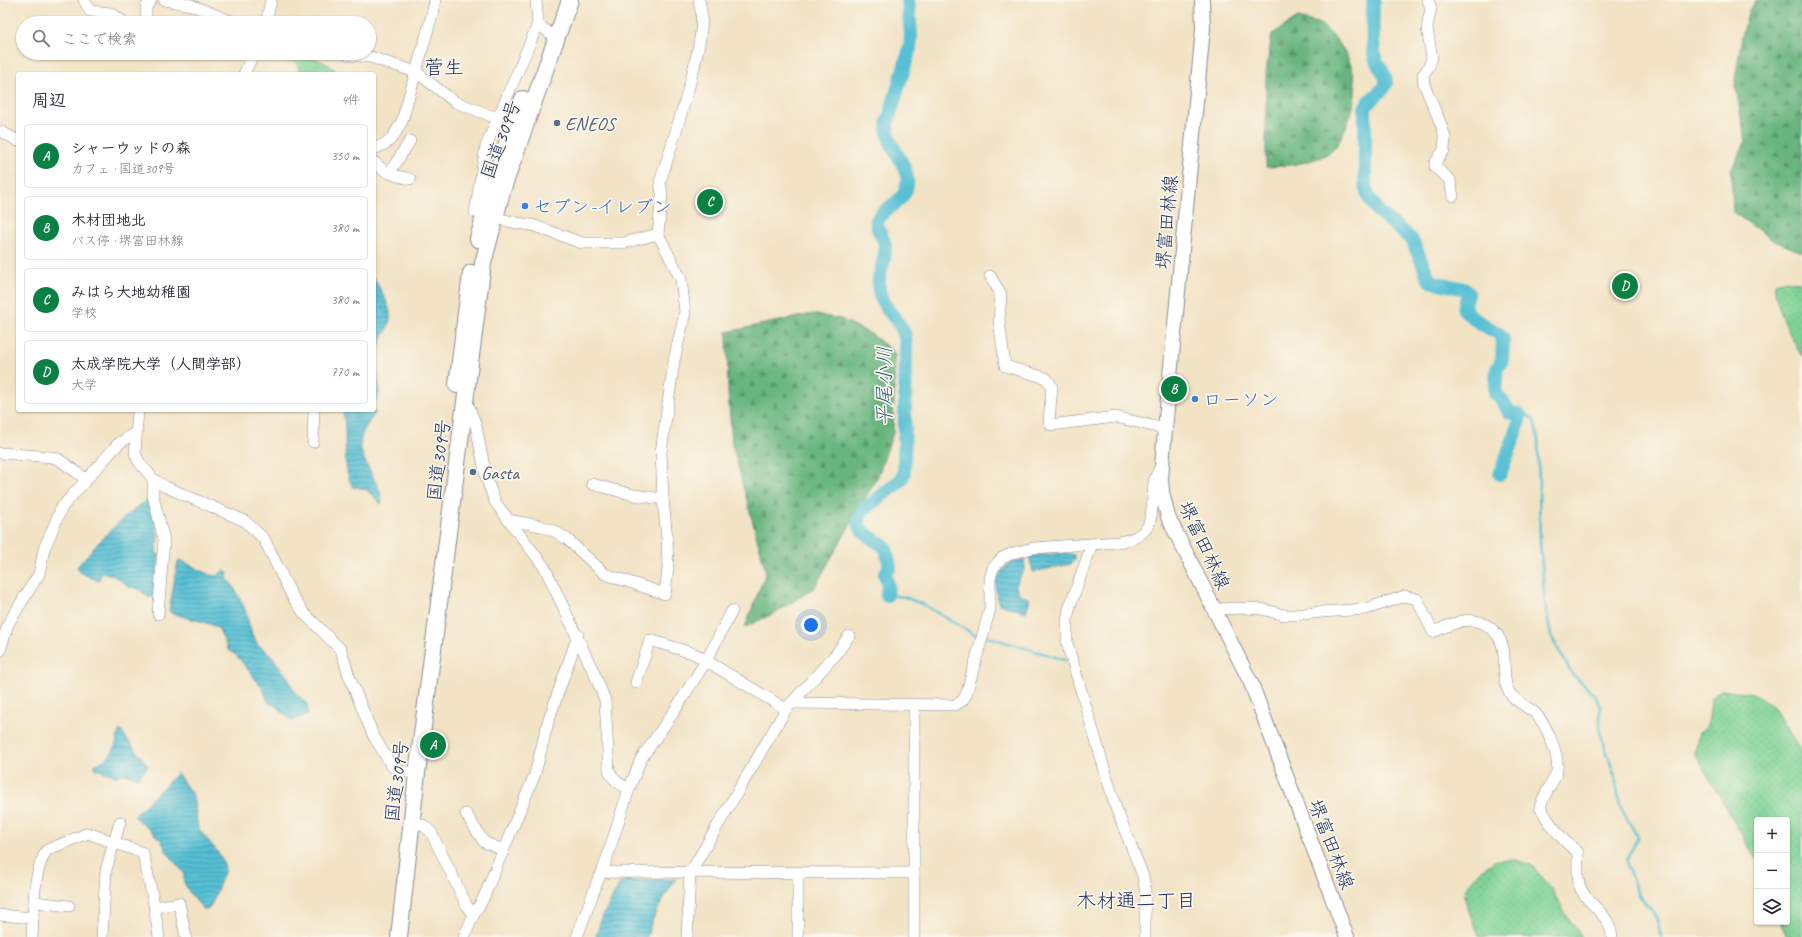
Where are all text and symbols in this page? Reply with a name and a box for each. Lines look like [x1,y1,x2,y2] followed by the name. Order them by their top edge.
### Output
[16,16,376,60] search box
[30,27,52,49] icon: search
[62,30,137,49] text: ここで検索
[424,55,464,80] district label: 菅生
[32,90,66,111] text: 周辺
[341,92,360,108] text: 4件
[476,96,526,182] street label: 国道309号
[565,112,618,136] place label: ENEOS
[552,118,562,128] marker: ENEOS
[71,139,190,158] text: シャーウッドの森
[43,148,49,164] text: A
[331,148,359,164] text: 350 m
[71,161,175,177] text: カフェ · 国道309号
[1151,174,1183,270] street label: 堺富田林線
[697,187,723,217] pin: C
[533,195,672,219] place label: セブン-イレブン
[520,201,530,211] marker: セブン-イレブン
[71,211,146,230] text: 木材団地北
[43,220,49,236] text: B
[331,220,359,236] text: 380 m
[71,233,184,249] text: バス停 · 堺富田林線
[1612,271,1638,301] pin: D
[71,283,191,302] text: みはら大地幼稚園
[43,292,49,308] text: C
[331,292,359,308] text: 380 m
[71,305,97,321] text: 学校
[872,346,897,426] water label: 平尾小川
[71,355,251,374] text: 太成学院大学（人間学部）
[42,364,50,380] text: D
[331,364,359,380] text: 770 m
[1161,374,1187,404] pin: B
[71,377,97,393] text: 大学
[1203,388,1279,412] place label: ローソン
[1190,394,1200,404] marker: ローソン
[422,418,456,503] street label: 国道309号
[481,461,520,485] place label: Gasta
[468,467,478,477] marker: Gasta
[1173,497,1235,594] street label: 堺富田林線
[801,615,821,635] your location
[420,730,446,760] pin: A
[380,739,414,824] street label: 国道309号
[1303,796,1359,893] street label: 堺富田林線
[1754,817,1790,925] map controls
[1754,817,1790,853] button: +
[1754,853,1790,889] button: −
[1076,888,1196,913] district label: 木材通二丁目
[1754,889,1790,925] button: layers

